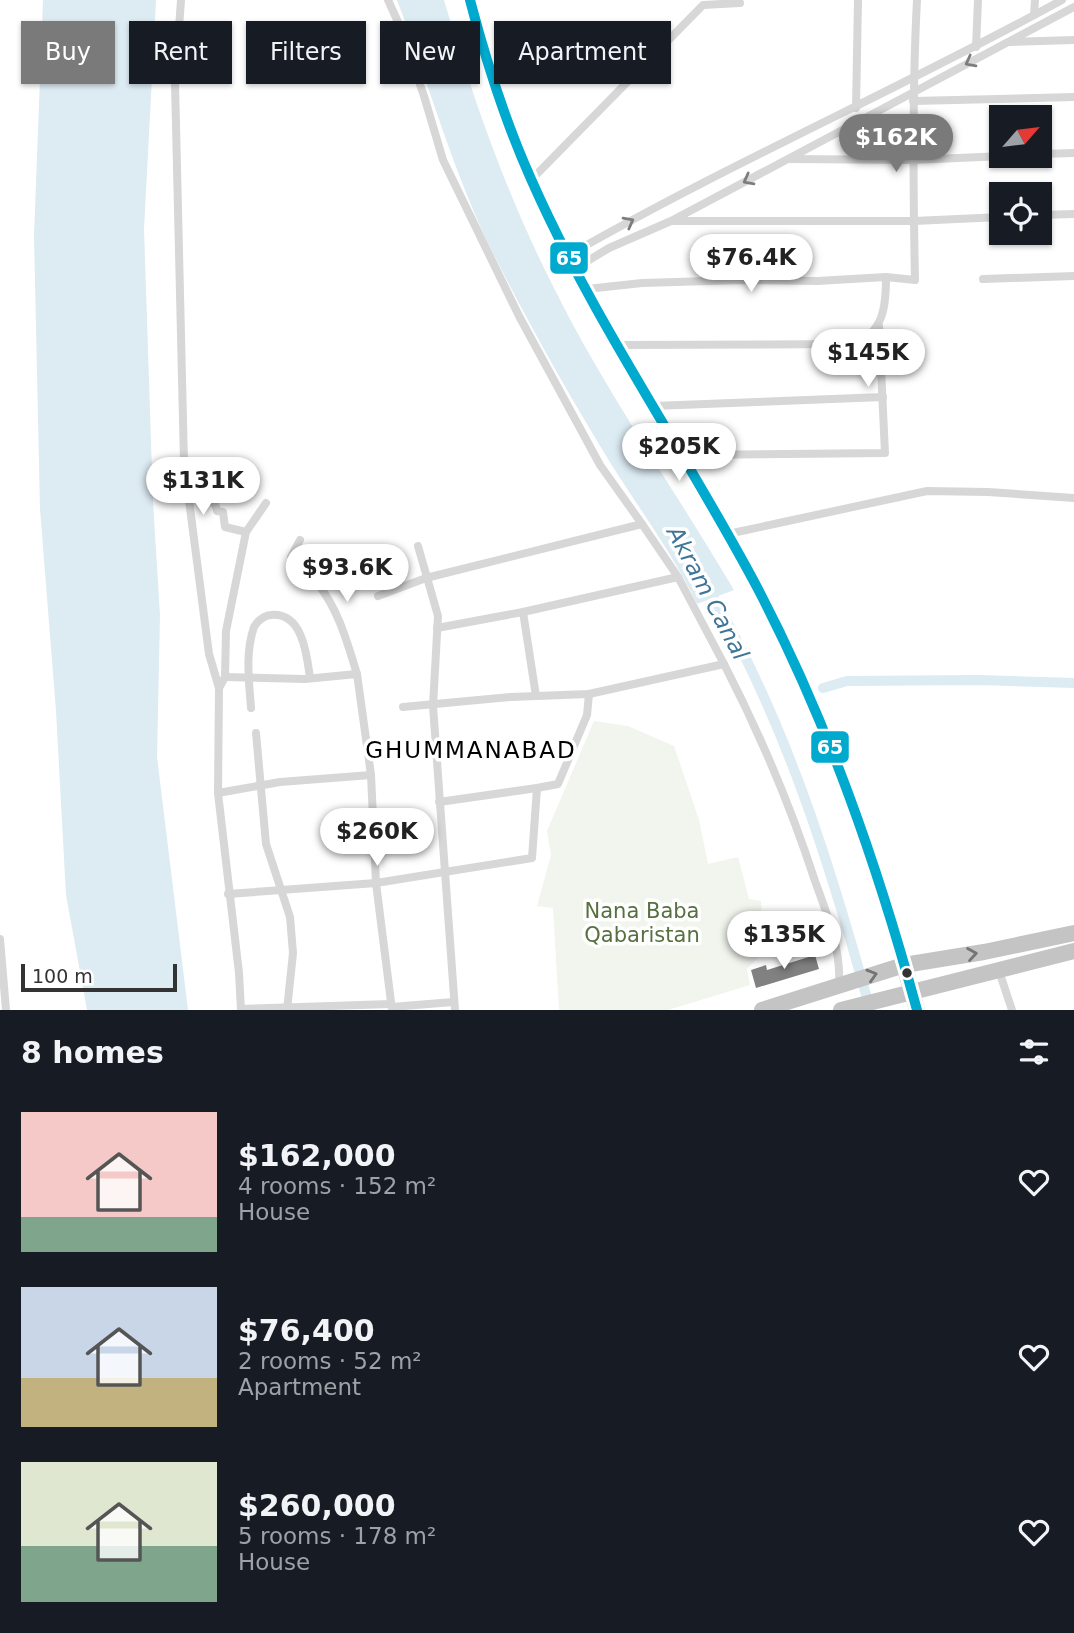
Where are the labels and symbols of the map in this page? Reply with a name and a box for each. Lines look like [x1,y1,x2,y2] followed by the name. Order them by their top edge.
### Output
[965,54,978,67] one-way arrow
[989,105,1052,168] north arrow
[847,114,945,174] pin: $162K
[743,172,755,185] one-way arrow
[622,217,634,230] one-way arrow
[694,234,808,294] pin: $76.4K
[549,241,589,275] line badge: 65
[556,247,582,269] text: 65
[819,330,917,389] pin: $145K
[630,424,728,483] pin: $205K
[154,458,252,517] pin: $131K
[661,520,754,665] water label: Akram Canal
[290,544,404,604] pin: $93.6K
[810,730,850,764] line badge: 65
[817,736,843,758] text: 65
[365,737,577,763] district label: GHUMMANABAD
[328,808,426,868] pin: $260K
[584,899,700,947] park label: Nana Baba Qabaristan
[735,912,833,971] pin: $135K
[966,947,978,962] one-way arrow
[21,961,177,993] scale bar
[900,966,914,980] unlabelled marker
[866,968,878,983] one-way arrow

